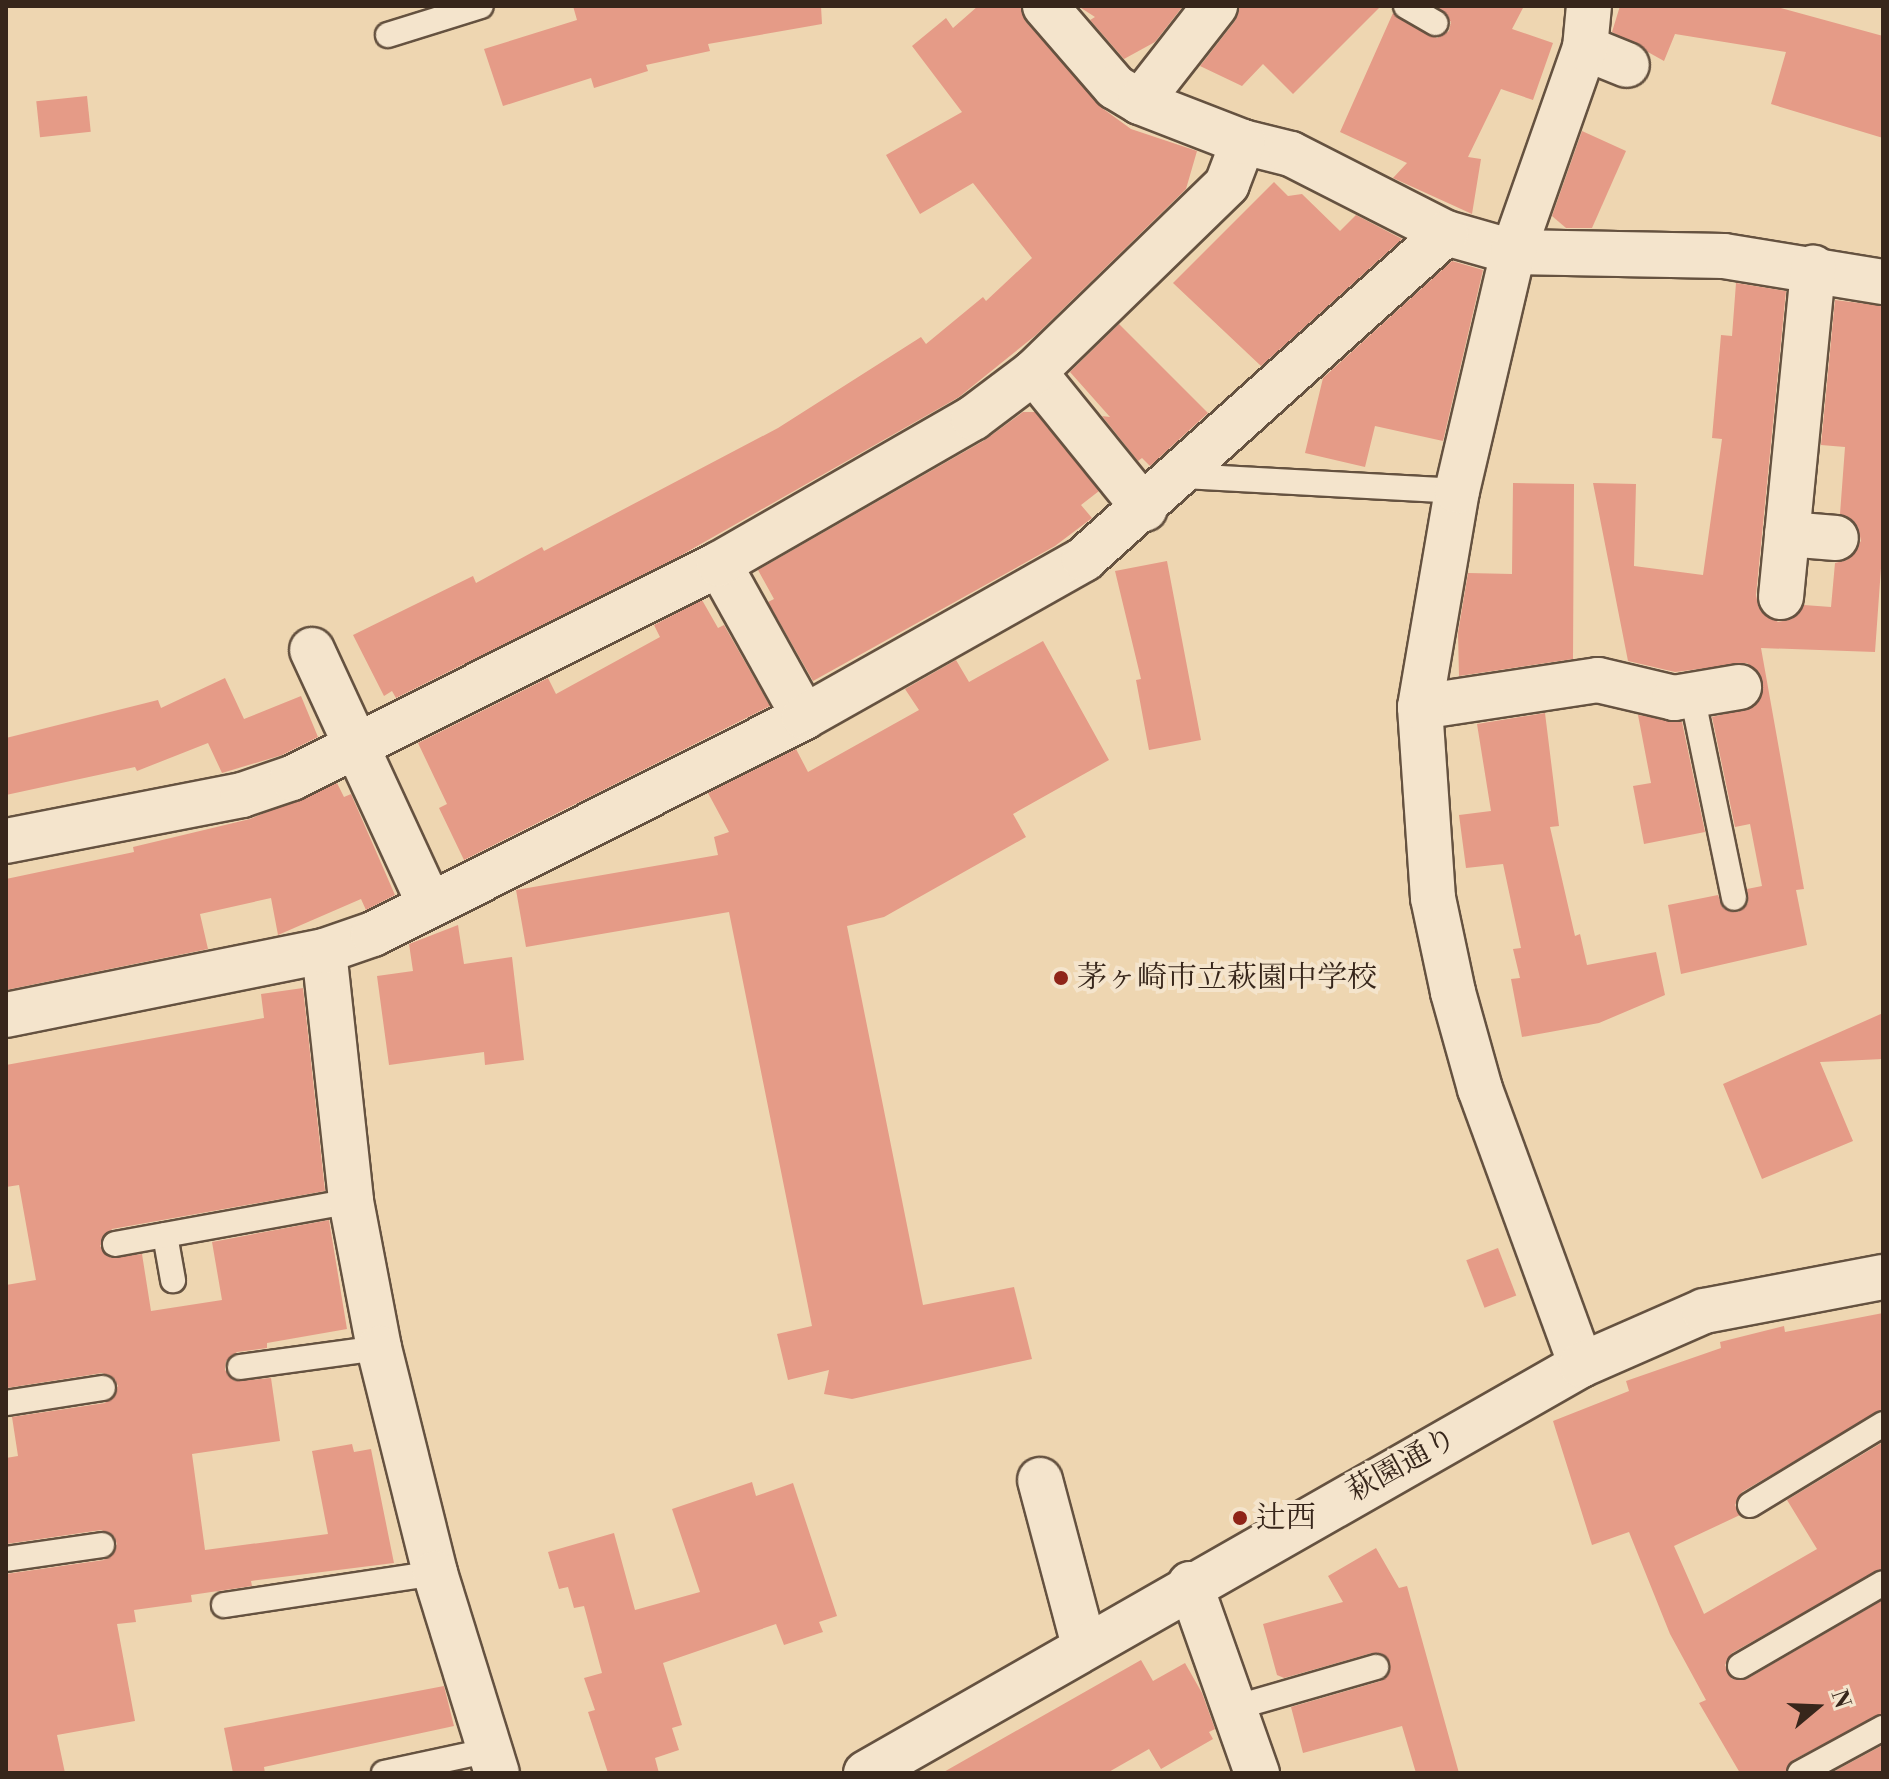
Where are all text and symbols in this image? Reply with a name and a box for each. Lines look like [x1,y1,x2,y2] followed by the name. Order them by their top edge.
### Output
[1077,960,1377,996] place label: 茅ヶ崎市立萩園中学校
[1052,969,1070,987] marker: 茅ヶ崎市立萩園中学校
[1341,1420,1463,1510] street label: 萩園通り
[1256,1500,1316,1536] place label: 辻西
[1231,1509,1249,1527] marker: 辻西
[1777,1667,1857,1747] north arrow
[1825,1686,1856,1712] text: N

